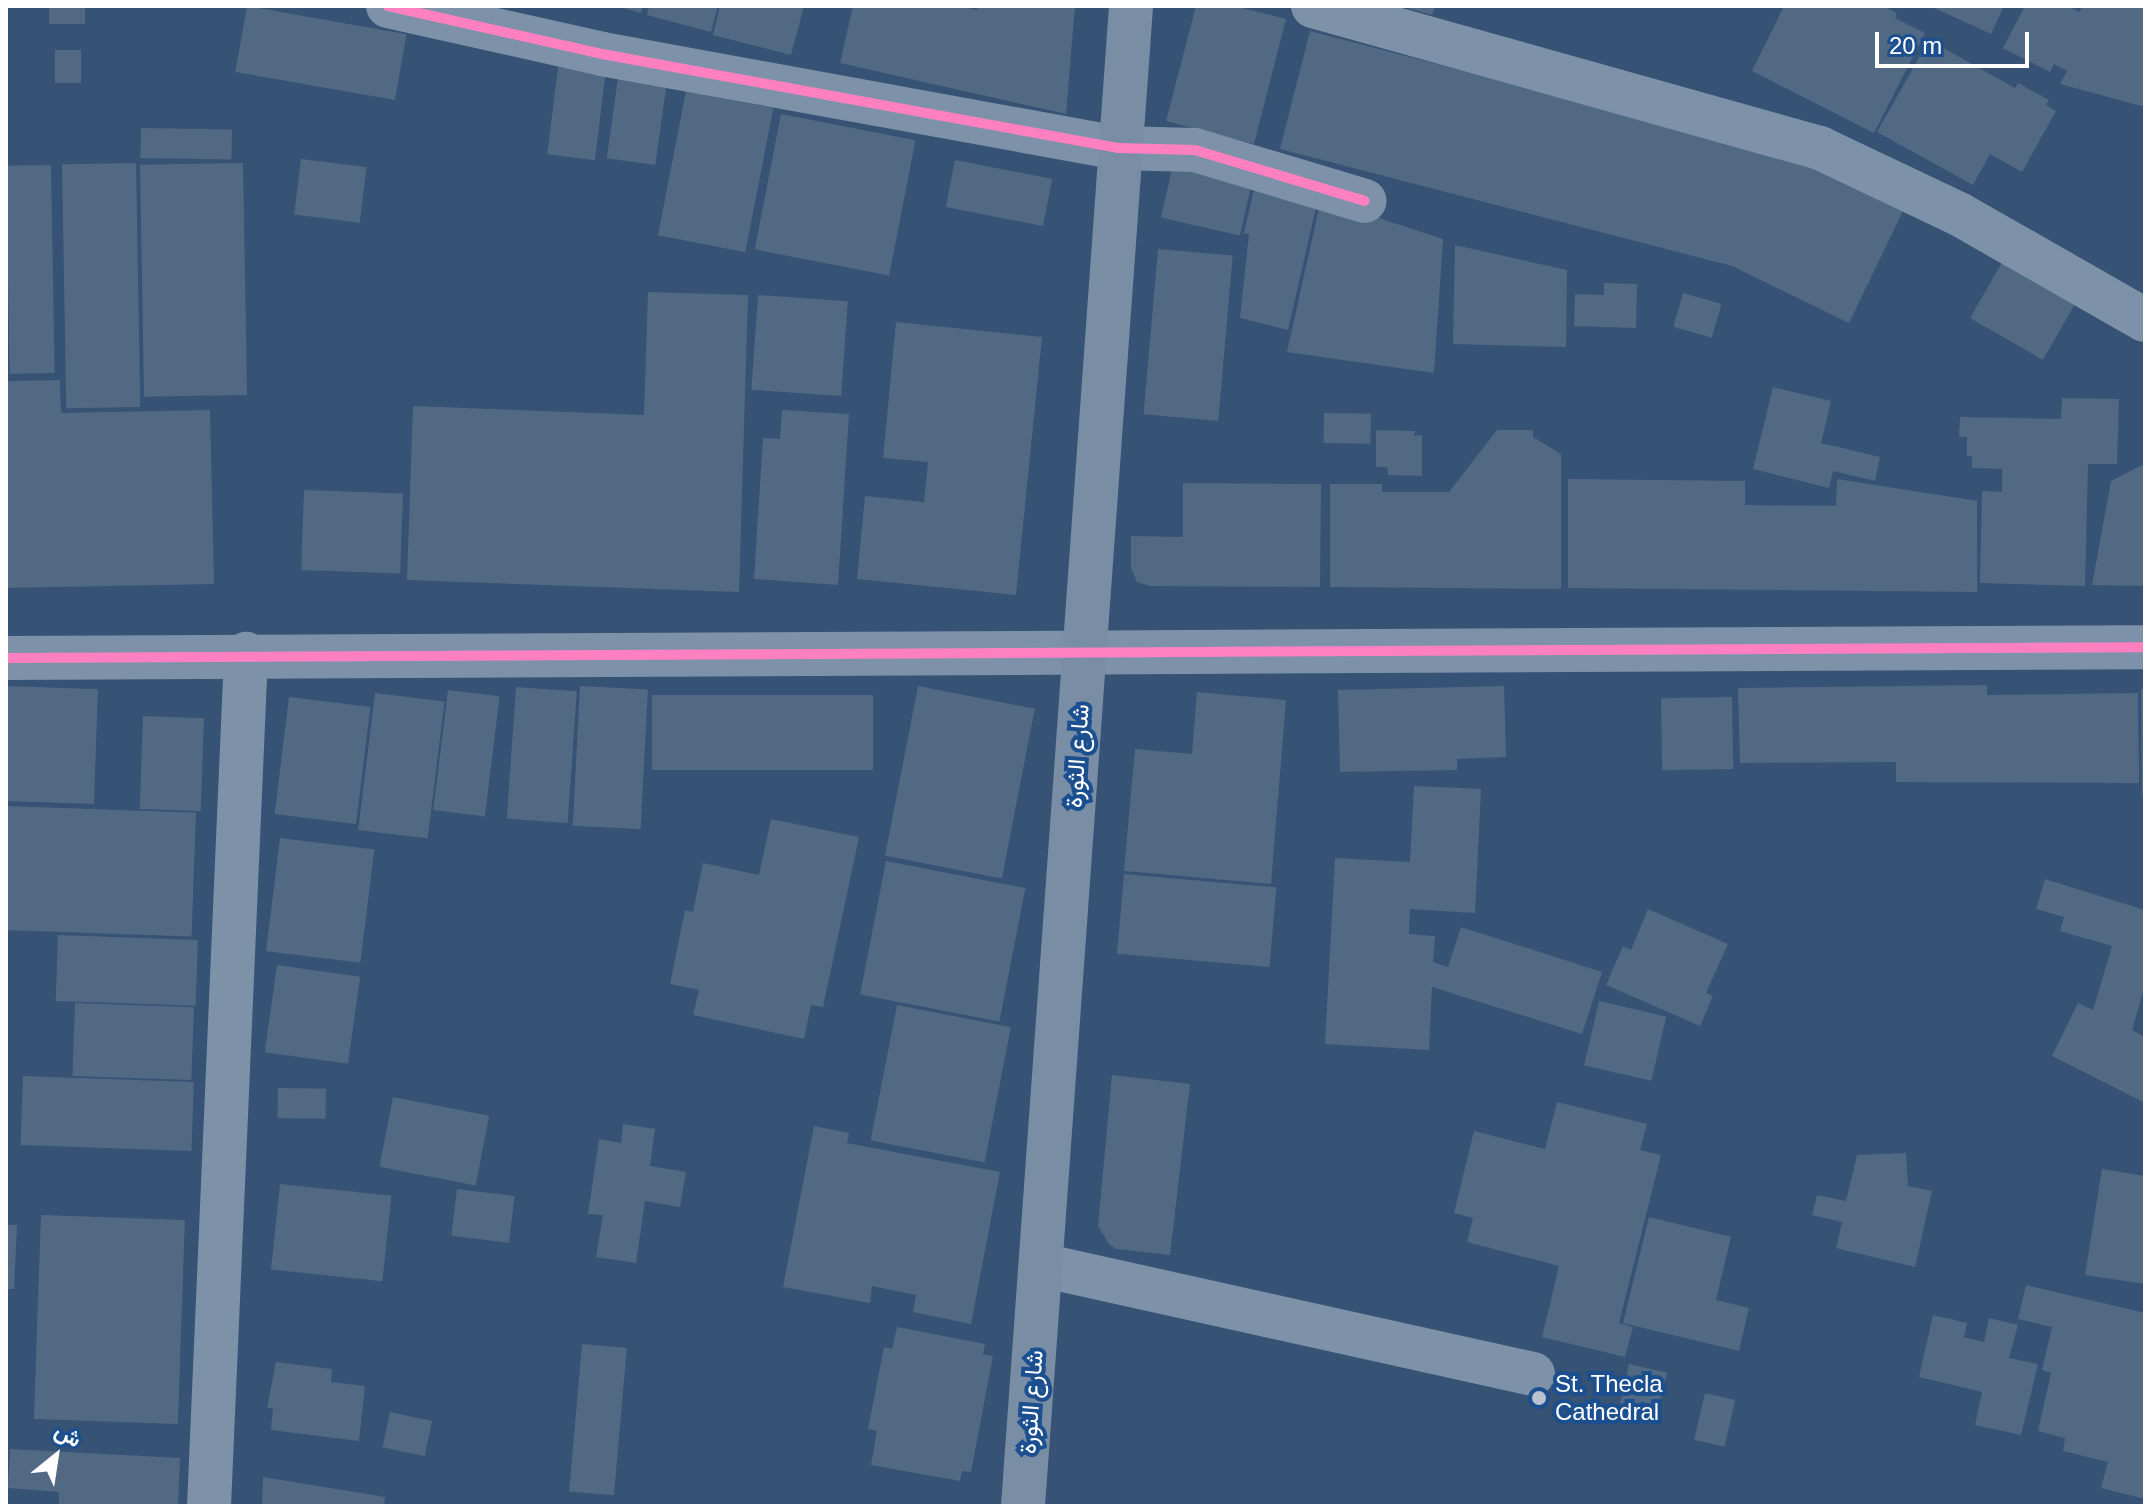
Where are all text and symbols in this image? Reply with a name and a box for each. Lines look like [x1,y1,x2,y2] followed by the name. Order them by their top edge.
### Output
[1879,16,2033,66] scale bar
[1889,32,1942,59] text: 20 m
[1059,703,1095,809] street label: شارع الثورة
[1013,1349,1049,1455] street label: شارع الثورة
[1555,1370,1663,1426] place label: St. Thecla Cathedral
[1530,1389,1548,1407] marker: St. Thecla Cathedral
[16,1416,96,1496] north arrow
[51,1417,86,1452] text: ش

